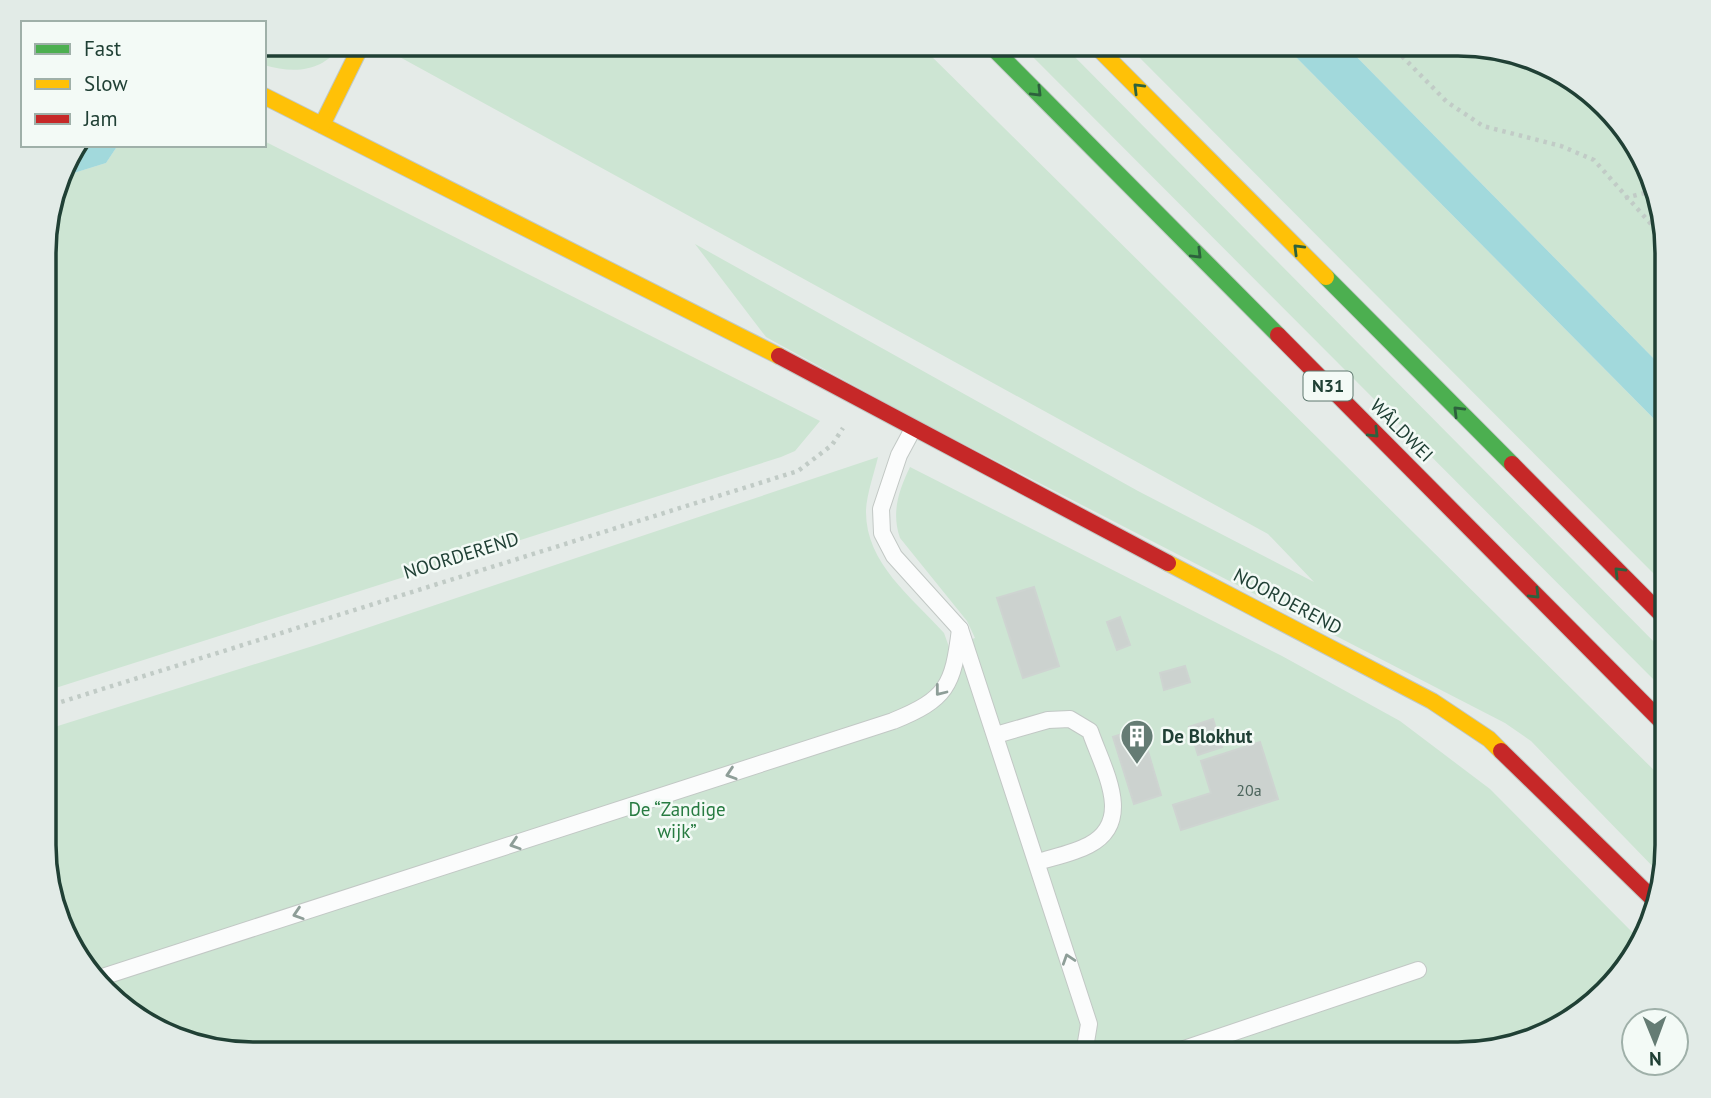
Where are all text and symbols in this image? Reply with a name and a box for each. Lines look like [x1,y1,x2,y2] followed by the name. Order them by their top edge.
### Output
[21,21,266,147] legend
[84,35,121,62] text: Fast
[84,70,128,97] text: Slow
[1133,83,1146,96] one-way arrow
[1028,84,1041,97] one-way arrow
[83,105,118,132] text: Jam
[1189,245,1202,258] one-way arrow
[1293,245,1306,258] one-way arrow
[1304,372,1352,400] road number: N31
[1365,393,1439,467] street label: WÂLDWEI
[1454,406,1467,419] one-way arrow
[1366,424,1379,437] one-way arrow
[400,526,522,584] street label: NOORDEREND
[1230,562,1346,640] street label: NOORDEREND
[1614,567,1627,580] one-way arrow
[1526,586,1539,599] one-way arrow
[935,684,948,696] one-way arrow
[1118,717,1156,766] building icon: De Blokhut
[1162,724,1253,748] place label: De Blokhut
[725,765,737,780] one-way arrow
[1236,780,1262,800] house number: 20a
[628,797,726,843] park label: De “Zandige wijk”
[509,835,521,850] one-way arrow
[293,906,305,920] one-way arrow
[1062,953,1076,965] one-way arrow
[1620,1007,1690,1077] north arrow
[1649,1047,1662,1071] text: N

